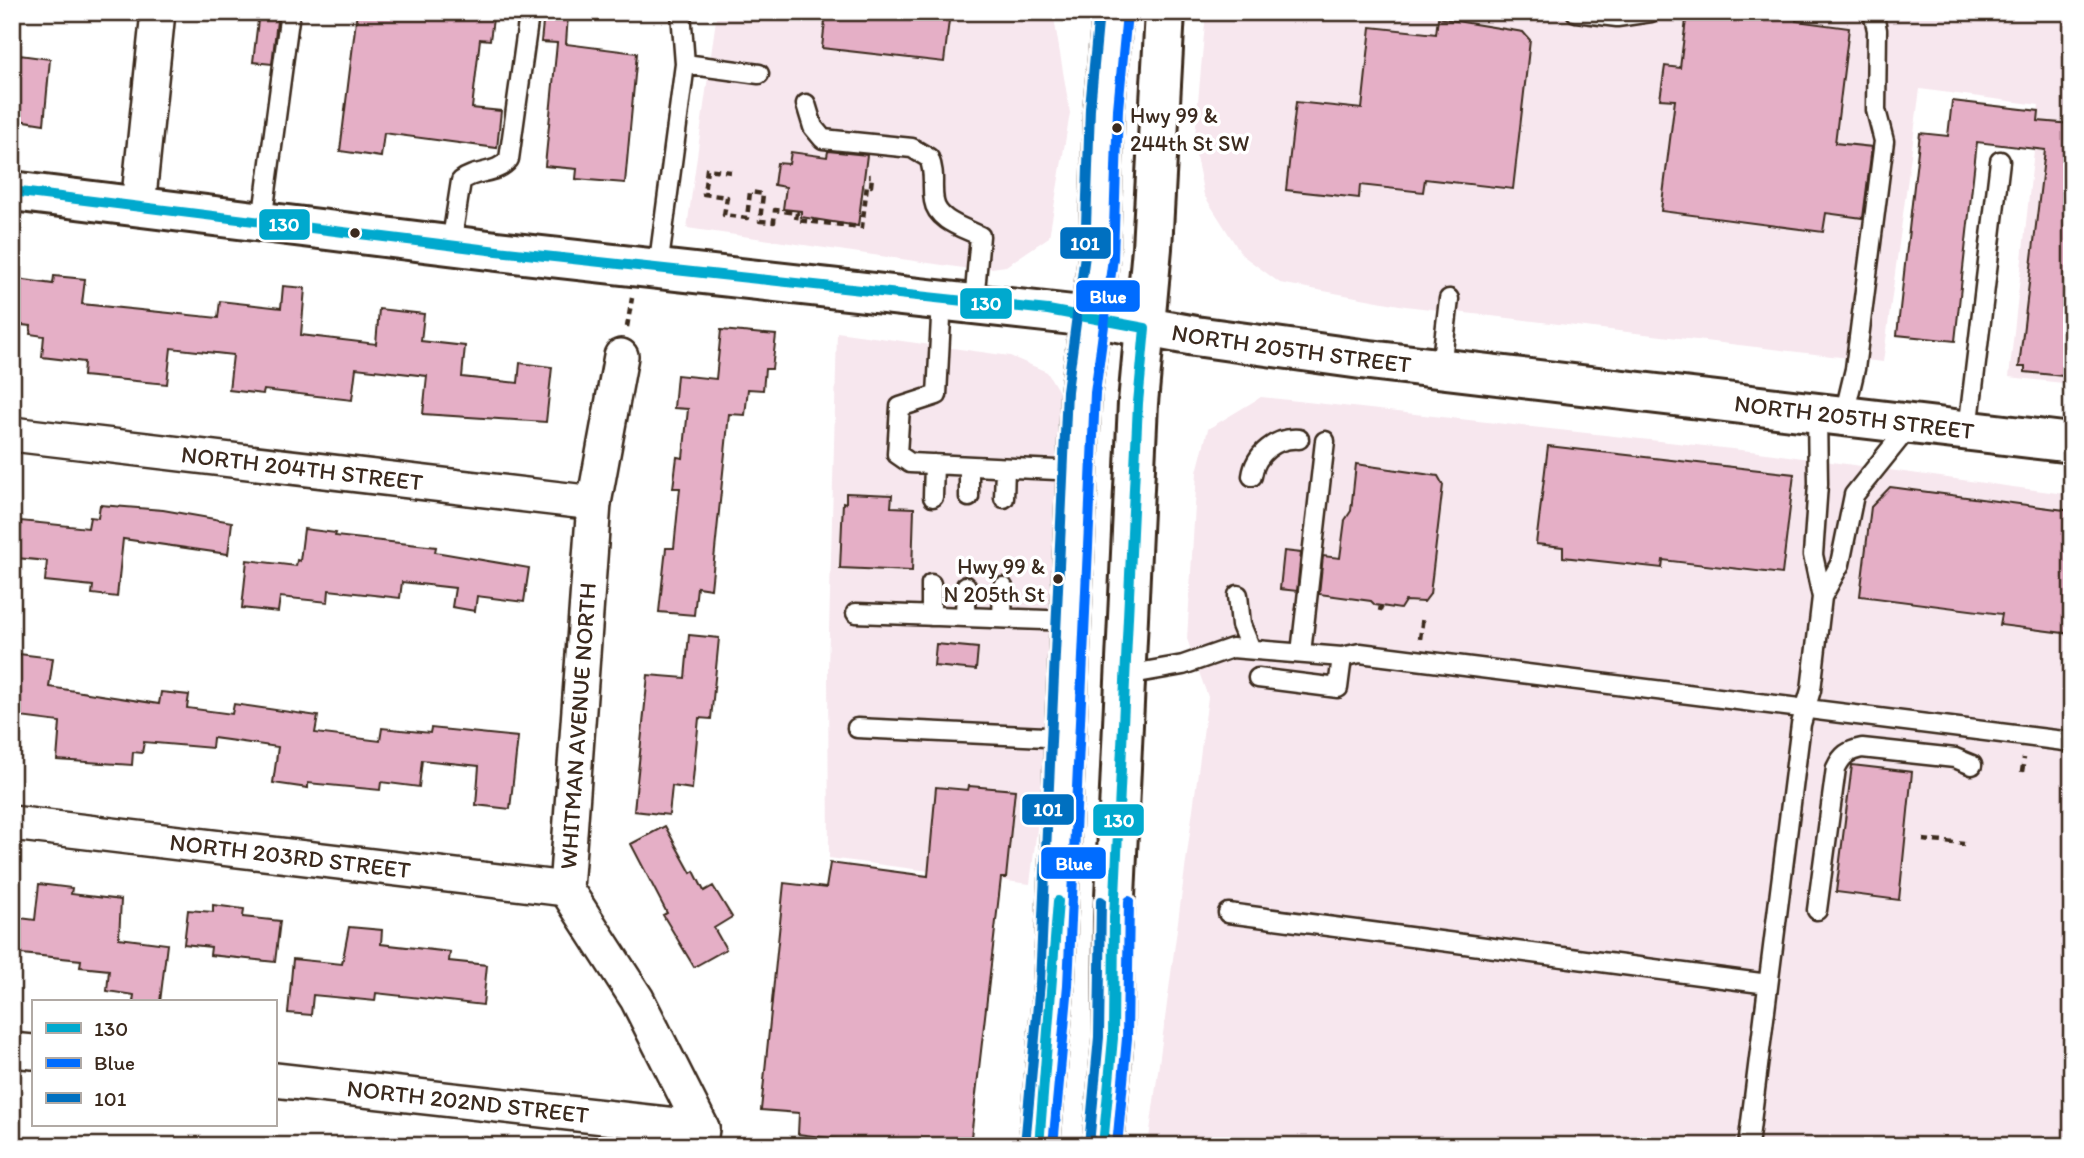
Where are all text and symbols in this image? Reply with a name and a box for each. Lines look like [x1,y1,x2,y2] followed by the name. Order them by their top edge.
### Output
[1130,102,1249,157] place label: Hwy 99 & 244th St SW
[1110,121,1124,135] marker: Hwy 99 & 244th St SW
[258,208,311,241] line badge: 130
[269,213,300,236] text: 130
[348,226,362,240] unlabelled marker
[1059,226,1112,260] line badge: 101
[1070,232,1100,255] text: 101
[1075,279,1141,313] line badge: Blue
[1089,285,1127,308] text: Blue
[959,287,1013,320] line badge: 130
[971,292,1002,315] text: 130
[1169,317,1413,379] street label: NORTH 205TH STREET
[1733,388,1976,445] street label: NORTH 205TH STREET
[180,439,425,497] street label: NORTH 204TH STREET
[943,553,1045,608] place label: Hwy 99 & N 205th St
[1051,572,1065,586] marker: Hwy 99 & N 205th St
[553,582,602,870] street label: WHITMAN AVENUE NORTH
[1021,793,1075,826] line badge: 101
[1033,798,1063,821] text: 101
[1092,803,1145,837] line badge: 130
[1104,809,1135,832] text: 130
[168,827,413,884] street label: NORTH 203RD STREET
[1040,846,1107,880] line badge: Blue
[1055,852,1093,875] text: Blue
[32,1000,276,1126] legend
[94,1016,128,1041] text: 130
[94,1050,135,1075] text: Blue
[345,1073,591,1129] street label: NORTH 202ND STREET
[94,1086,127,1111] text: 101

